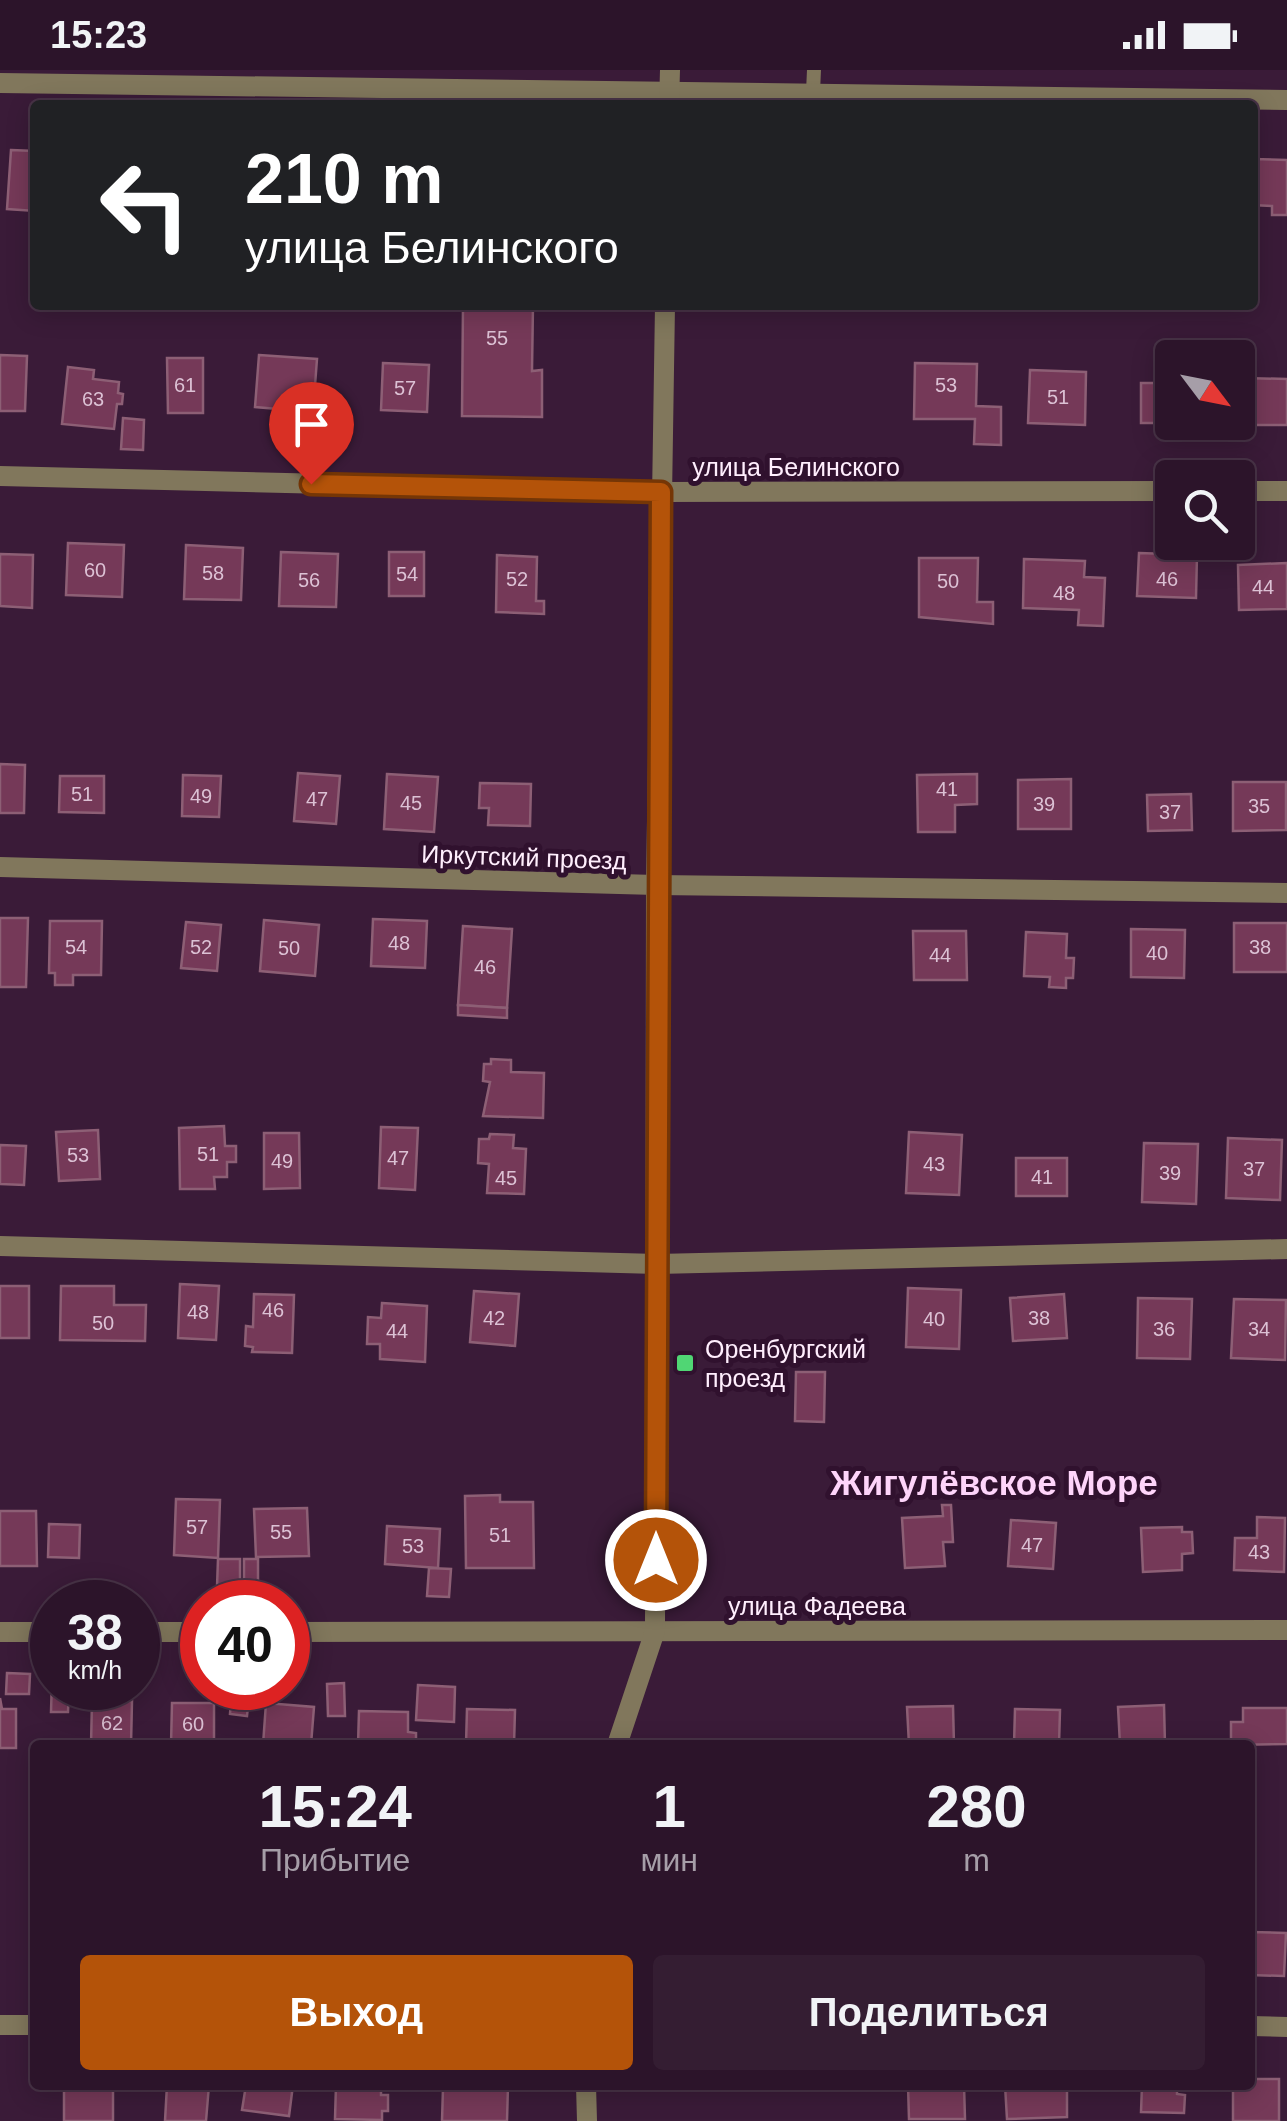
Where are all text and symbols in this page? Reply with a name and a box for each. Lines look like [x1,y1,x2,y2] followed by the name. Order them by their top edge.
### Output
[50,14,147,56] text: 15:23
[80,140,210,270] icon: left
[245,140,443,218] text: 210 m
[245,222,619,273] text: улица Белинского
[486,327,508,349] house number: 55
[1155,340,1255,440] north arrow
[1155,340,1255,560] map controls
[174,374,196,396] house number: 61
[935,374,957,396] house number: 53
[394,377,416,399] house number: 57
[269,382,354,485] pin
[1047,386,1069,408] house number: 51
[82,388,104,410] house number: 63
[284,397,339,452] icon: arrive
[692,453,900,481] street label: улица Белинского
[1155,460,1255,560] button: search
[84,559,106,581] house number: 60
[202,562,224,584] house number: 58
[396,563,418,585] house number: 54
[506,568,528,590] house number: 52
[1156,568,1178,590] house number: 46
[298,569,320,591] house number: 56
[937,570,959,592] house number: 50
[1252,576,1274,598] house number: 44
[1053,582,1075,604] house number: 48
[936,778,958,800] house number: 41
[71,783,93,805] house number: 51
[190,785,212,807] house number: 49
[306,788,328,810] house number: 47
[400,792,422,814] house number: 45
[1033,793,1055,815] house number: 39
[1248,795,1270,817] house number: 35
[1159,801,1181,823] house number: 37
[421,839,627,875] street label: Иркутский проезд
[388,932,410,954] house number: 48
[65,936,87,958] house number: 54
[190,936,212,958] house number: 52
[1249,936,1271,958] house number: 38
[278,937,300,959] house number: 50
[1146,942,1168,964] house number: 40
[929,944,951,966] house number: 44
[474,956,496,978] house number: 46
[197,1143,219,1165] house number: 51
[67,1144,89,1166] house number: 53
[387,1147,409,1169] house number: 47
[271,1150,293,1172] house number: 49
[923,1153,945,1175] house number: 43
[1243,1158,1265,1180] house number: 37
[1159,1162,1181,1184] house number: 39
[1031,1166,1053,1188] house number: 41
[495,1167,517,1189] house number: 45
[262,1299,284,1321] house number: 46
[187,1301,209,1323] house number: 48
[483,1307,505,1329] house number: 42
[1028,1307,1050,1329] house number: 38
[923,1308,945,1330] house number: 40
[92,1312,114,1334] house number: 50
[1153,1318,1175,1340] house number: 36
[1248,1318,1270,1340] house number: 34
[386,1320,408,1342] house number: 44
[705,1335,866,1392] place label: Оренбургский проезд
[674,1352,696,1374] marker: Оренбургский проезд
[829,1463,1158,1502] district label: Жигулёвское Море
[604,1508,708,1612] position arrow
[186,1516,208,1538] house number: 57
[270,1521,292,1543] house number: 55
[489,1524,511,1546] house number: 51
[1021,1534,1043,1556] house number: 47
[402,1535,424,1557] house number: 53
[1248,1541,1270,1563] house number: 43
[180,1580,310,1710] speed limit sign: 40
[728,1592,906,1620] street label: улица Фадеева
[67,1605,123,1661] text: 38
[68,1656,122,1684] text: km/h
[101,1712,123,1734] house number: 62
[182,1713,204,1735] house number: 60
[258,1773,412,1840] text: 15:24
[652,1773,686,1840] text: 1
[926,1773,1027,1840] text: 280
[260,1842,410,1878] text: Прибытие
[640,1842,698,1878] text: мин
[963,1842,990,1878] text: m
[80,1955,633,2070] button: Выход
[653,1955,1205,2070] button: Поделиться

